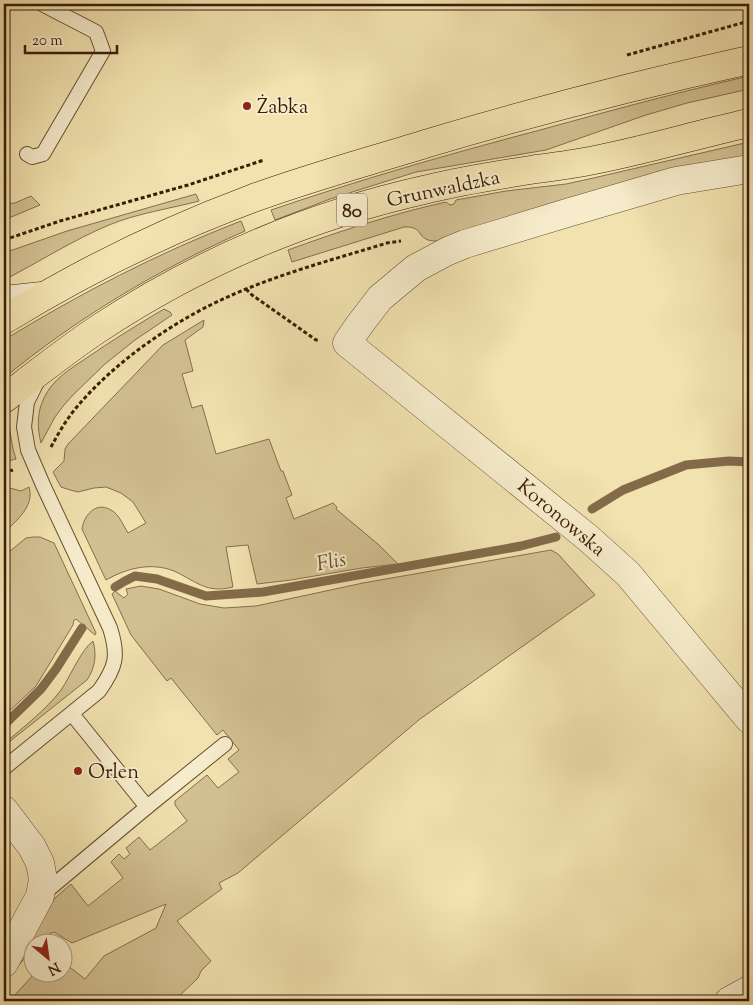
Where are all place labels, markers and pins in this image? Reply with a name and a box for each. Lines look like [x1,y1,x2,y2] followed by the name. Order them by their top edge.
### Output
[257,94,308,123] place label: Żabka
[241,100,253,112] marker: Żabka
[88,759,139,788] place label: Orlen
[72,765,84,777] marker: Orlen

